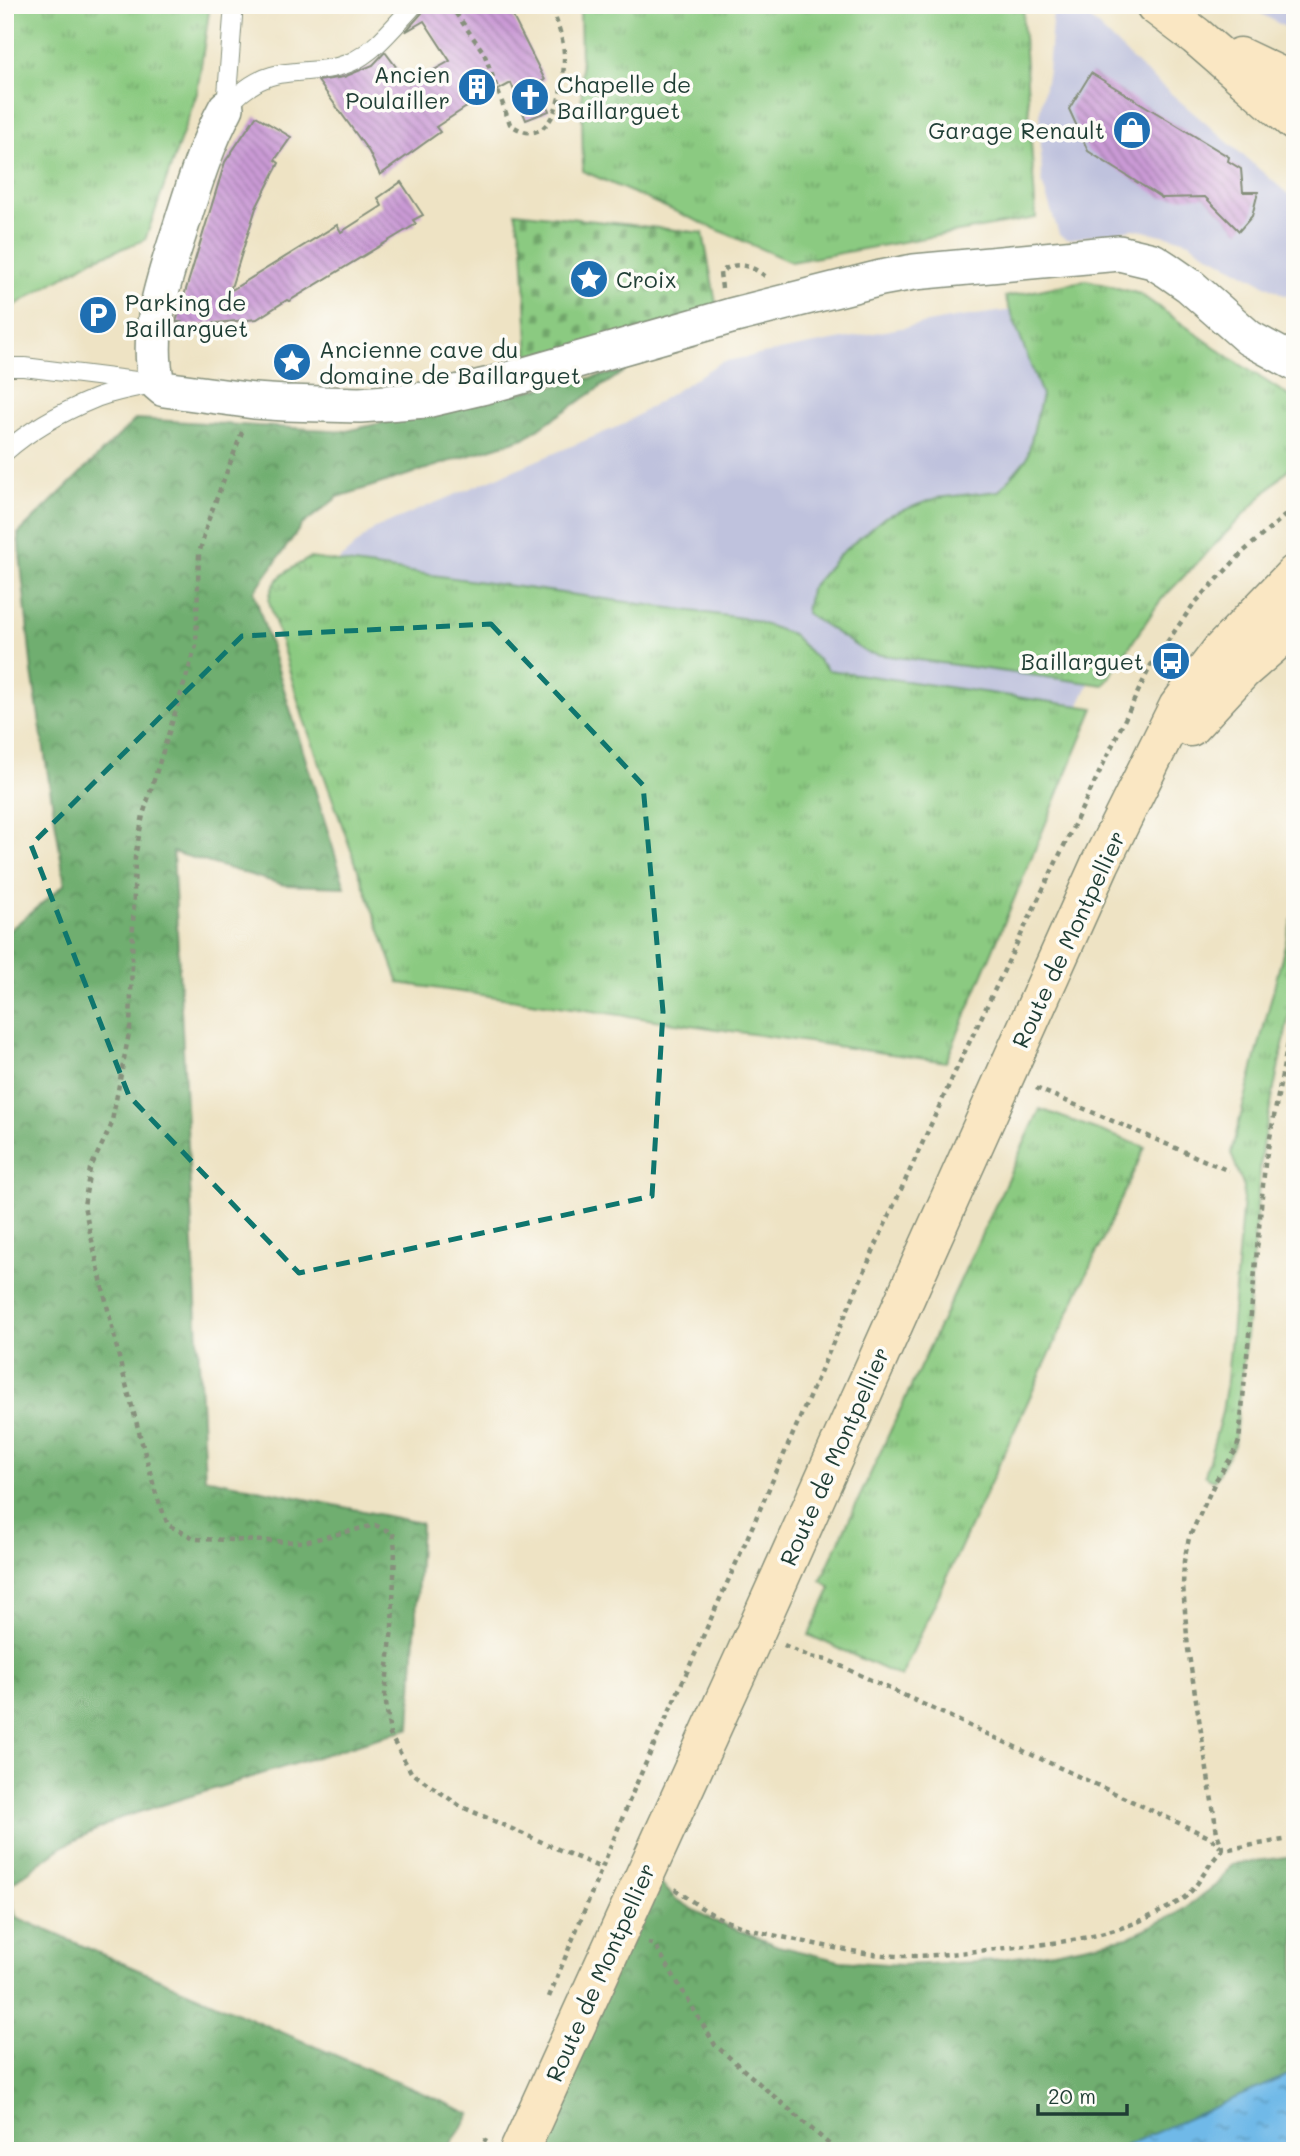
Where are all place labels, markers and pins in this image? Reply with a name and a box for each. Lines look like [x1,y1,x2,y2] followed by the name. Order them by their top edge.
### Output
[345,59,450,115] place label: Ancien Poulailler
[456,66,498,108] building icon: Ancien Poulailler
[557,69,691,125] place label: Chapelle de Baillarguet
[509,76,551,118] church icon: Chapelle de Baillarguet
[1111,109,1153,151] shop icon: Garage Renault
[928,115,1105,145] place label: Garage Renault
[568,258,610,300] place icon: Croix
[616,264,676,294] place label: Croix
[125,287,248,343] place label: Parking de Baillarguet
[77,294,119,336] parking icon: Parking de Baillarguet
[319,334,581,390] place label: Ancienne cave du domaine de Baillarguet
[271,341,313,383] place icon: Ancienne cave du domaine de Baillarguet
[1150,640,1192,682] bus stop icon: Baillarguet
[1021,646,1144,676] place label: Baillarguet

